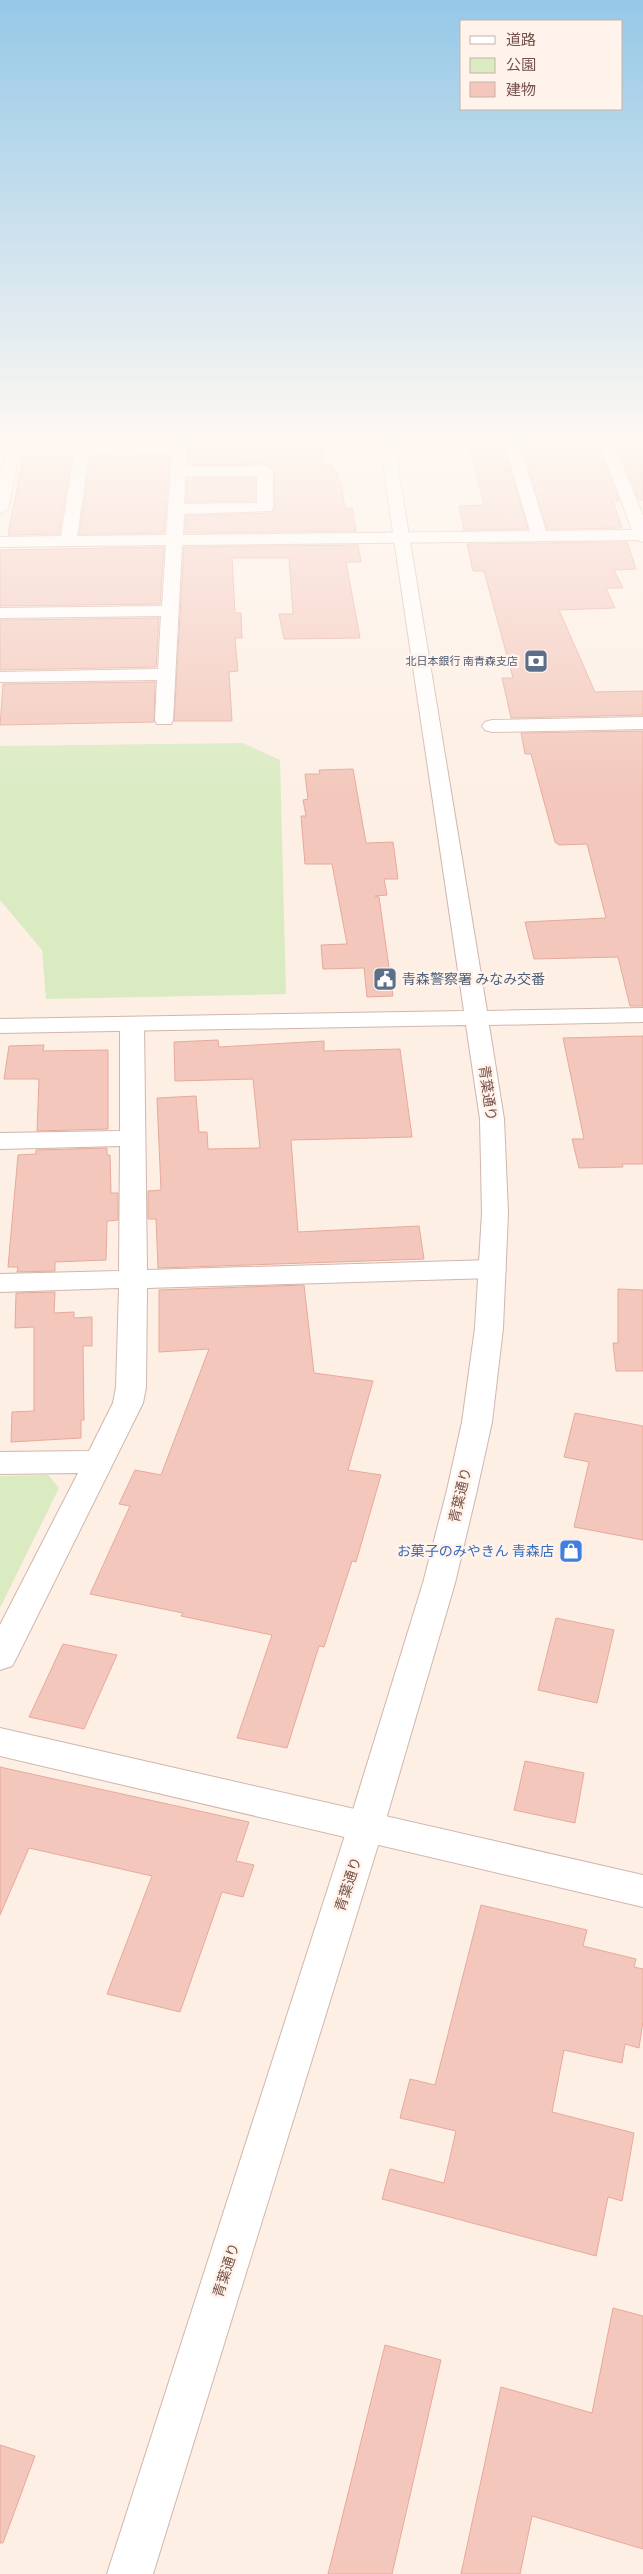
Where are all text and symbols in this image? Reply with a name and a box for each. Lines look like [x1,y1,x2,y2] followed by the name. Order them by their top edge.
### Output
[460,20,623,110] legend
[506,31,536,48] text: 道路
[506,56,536,73] text: 公園
[506,81,536,98] text: 建物
[523,648,549,674] bank icon: 北日本銀行 南青森支店
[405,655,518,667] place label: 北日本銀行 南青森支店
[372,966,398,992] public building icon: 青森警察署 みなみ交番
[402,971,545,987] place label: 青森警察署 みなみ交番
[476,1064,500,1122] street label: 青葉通り
[446,1466,474,1524] street label: 青葉通り
[558,1538,584,1564] shop icon: お菓子のみやきん 青森店
[397,1543,554,1559] place label: お菓子のみやきん 青森店
[332,1855,364,1913] street label: 青葉通り
[210,2241,242,2299] street label: 青葉通り

